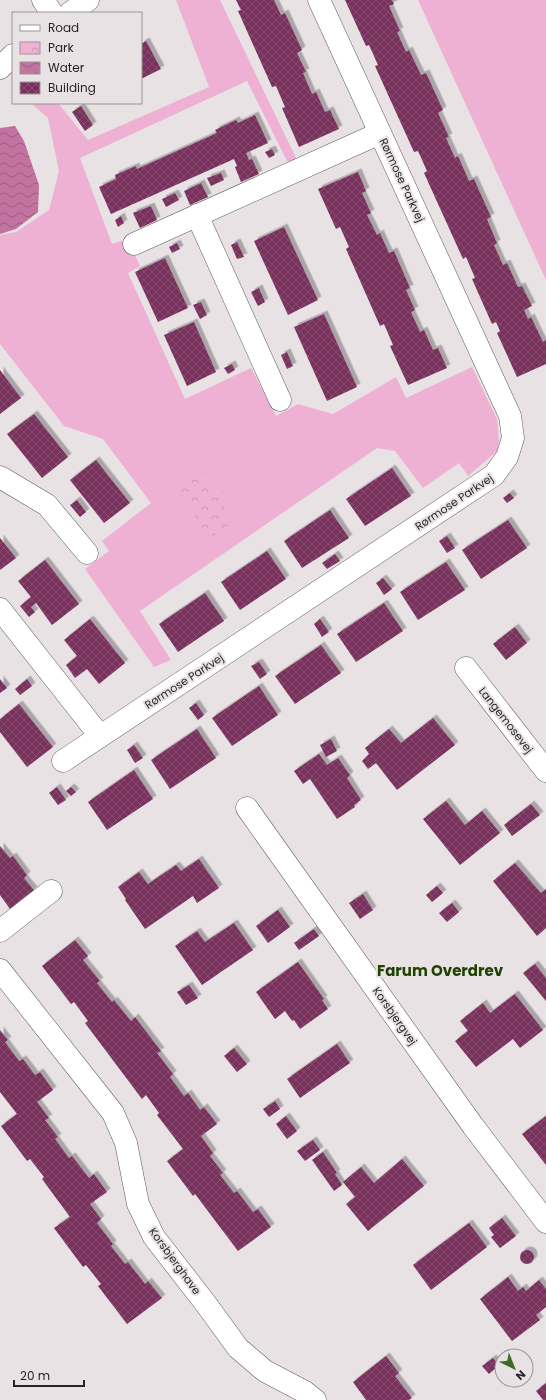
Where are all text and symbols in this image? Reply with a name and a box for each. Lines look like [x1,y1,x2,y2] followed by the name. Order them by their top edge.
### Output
[12,12,142,104] legend
[48,19,79,36] text: Road
[48,39,75,56] text: Park
[48,59,85,76] text: Water
[48,79,96,96] text: Building
[376,135,429,225] street label: Rørmose Parkvej
[412,470,496,534] street label: Rørmose Parkvej
[141,649,227,712] street label: Rørmose Parkvej
[475,683,537,757] street label: Langemosevej
[377,960,504,981] district label: Farum Overdrev
[369,984,421,1049] street label: Korsbjergvej
[145,1224,205,1298] street label: Korsbjerghave
[494,1348,534,1388] north arrow
[14,1362,84,1388] scale bar
[20,1367,50,1384] text: 20 m
[512,1367,529,1384] text: N

